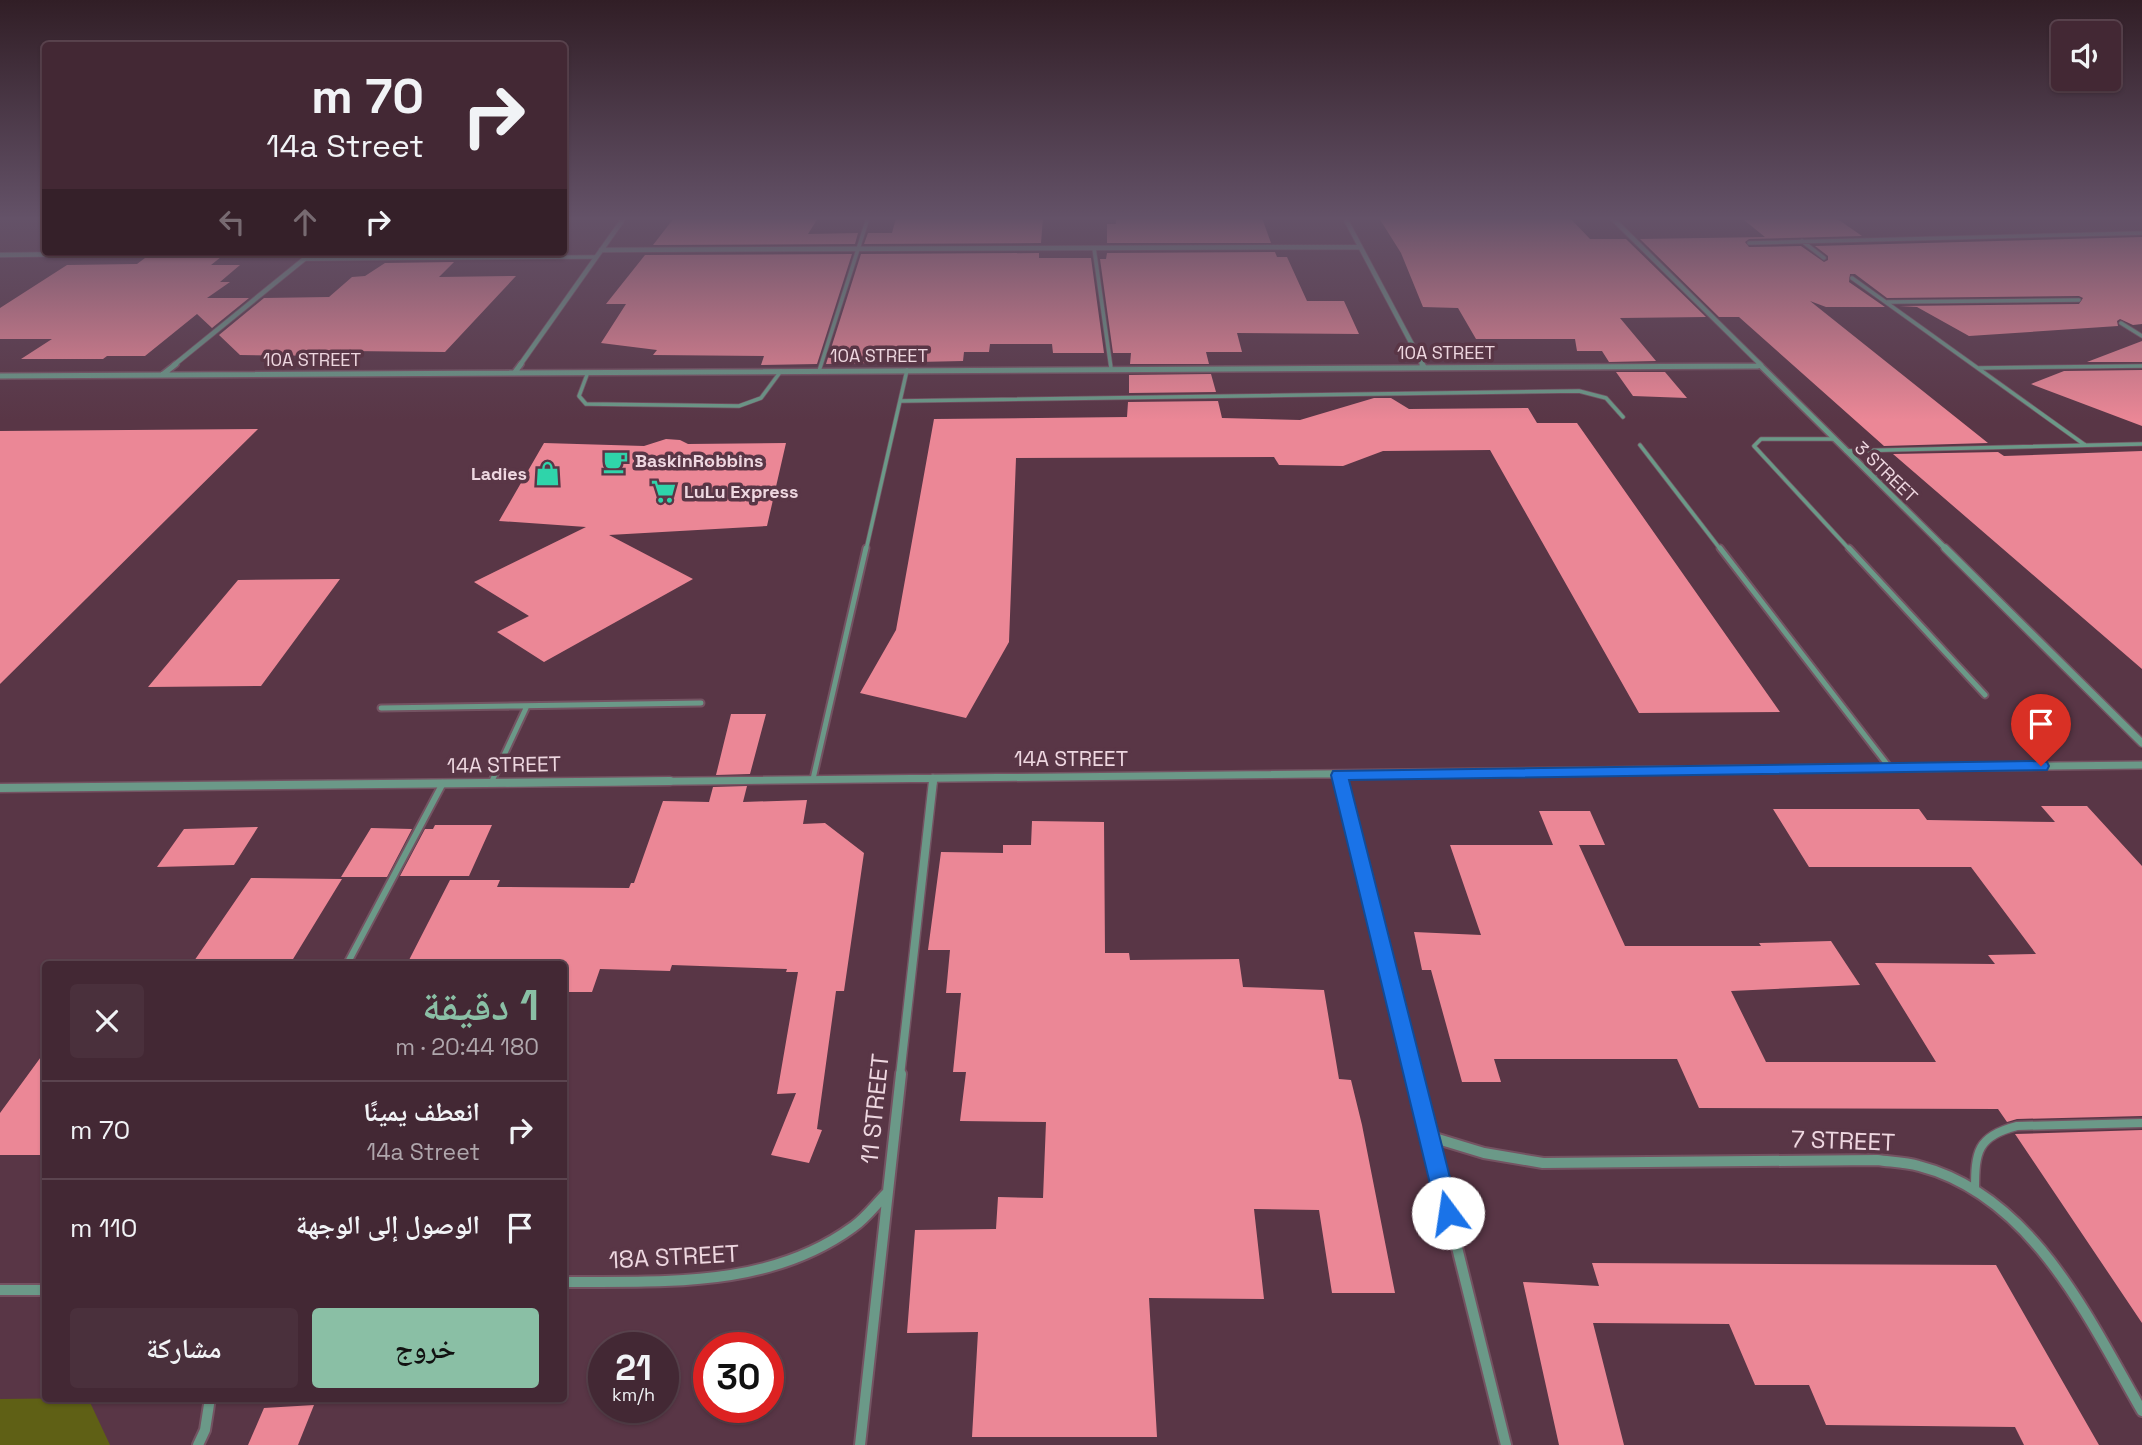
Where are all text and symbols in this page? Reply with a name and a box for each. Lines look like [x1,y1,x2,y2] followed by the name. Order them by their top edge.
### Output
[2051,21,2121,91] map controls
[2051,21,2121,91] button: sound
[311,65,424,127] text: 70 m
[448,70,539,161] icon: right
[266,126,424,166] text: 14a Street
[213,203,251,241] icon: left
[286,203,324,241] icon: ahead
[359,203,397,241] icon: right
[1397,341,1495,364] street label: 10A STREET
[830,344,928,367] street label: 10A STREET
[263,348,361,371] street label: 10A STREET
[1850,436,1923,508] street label: 3 STREET
[601,447,629,475] cafe icon: BaskinRobbins
[635,449,763,472] place label: BaskinRobbins
[533,460,561,488] shop icon: Ladies
[471,462,527,485] place label: Ladies
[650,478,678,506] supermarket icon: LuLu Express
[684,480,798,503] place label: LuLu Express
[2011,694,2071,766] pin
[2022,705,2060,743] icon: arrive
[1014,745,1128,772] street label: 14A STREET
[447,750,561,779] street label: 14A STREET
[422,979,539,1032] text: 1 دقيقة
[70,984,144,1058] button: close
[395,1032,539,1062] text: 180 m · 20:44
[853,1052,896,1166] street label: 11 STREET
[363,1095,480,1129] text: انعطف يمينًا
[501,1111,539,1149] icon: right
[70,1113,130,1147] text: 70 m
[1790,1123,1896,1158] street label: 7 STREET
[367,1137,480,1167] text: 14a Street
[1411,1176,1485,1250] position arrow
[296,1208,480,1242] text: الوصول إلى الوجهة
[501,1209,539,1247] icon: arrive
[70,1211,137,1245] text: 110 m
[608,1238,740,1275] street label: 18A STREET
[70,1308,298,1388] button: مشاركة
[312,1308,539,1388] button: خروج
[693,1332,784,1423] speed limit sign: 30
[615,1346,652,1390] text: 21
[612,1383,655,1406] text: km/h

